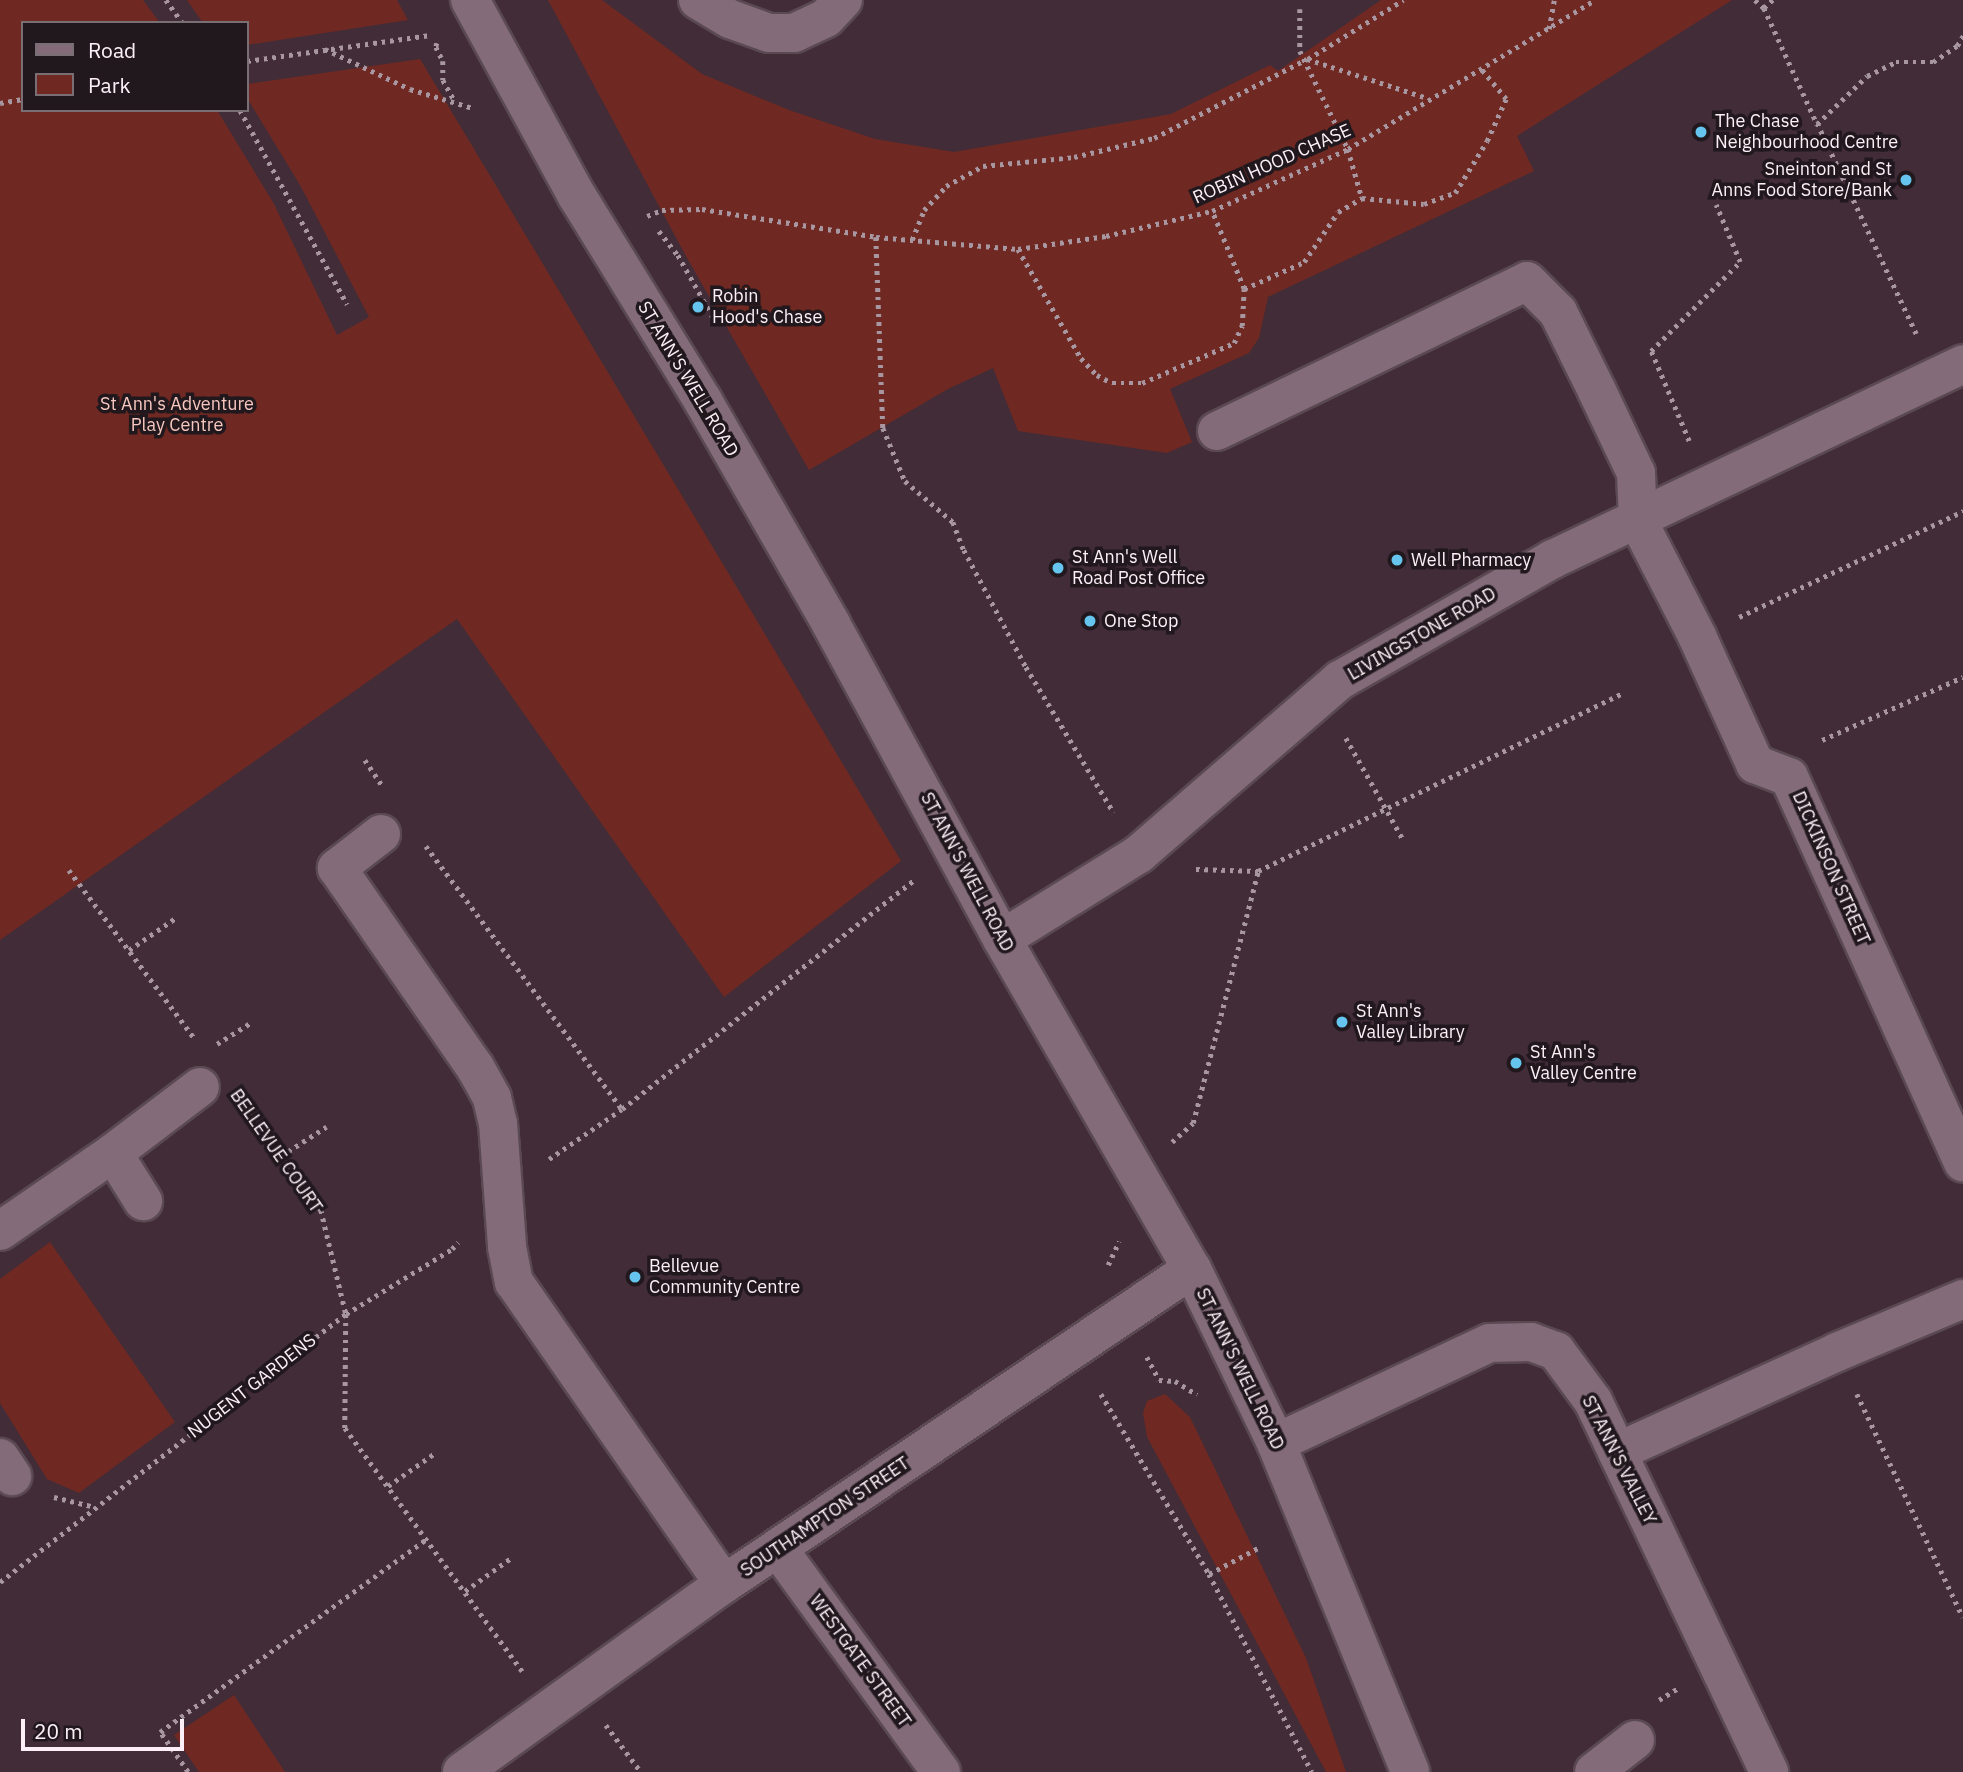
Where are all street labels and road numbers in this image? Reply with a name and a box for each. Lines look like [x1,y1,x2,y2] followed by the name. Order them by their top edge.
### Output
[1190,119,1354,209] street label: ROBIN HOOD CHASE
[633,298,743,460] street label: ST ANN'S WELL ROAD
[1344,583,1500,685] street label: LIVINGSTONE ROAD
[1788,788,1874,948] street label: DICKINSON STREET
[916,789,1018,955] street label: ST ANN'S WELL ROAD
[225,1085,327,1217] street label: BELLEVUE COURT
[1191,1285,1289,1453] street label: ST ANN'S WELL ROAD
[184,1329,320,1443] street label: NUGENT GARDENS
[1577,1392,1661,1528] street label: ST ANN'S VALLEY
[737,1453,913,1581] street label: SOUTHAMPTON STREET
[805,1591,915,1731] street label: WESTGATE STREET

